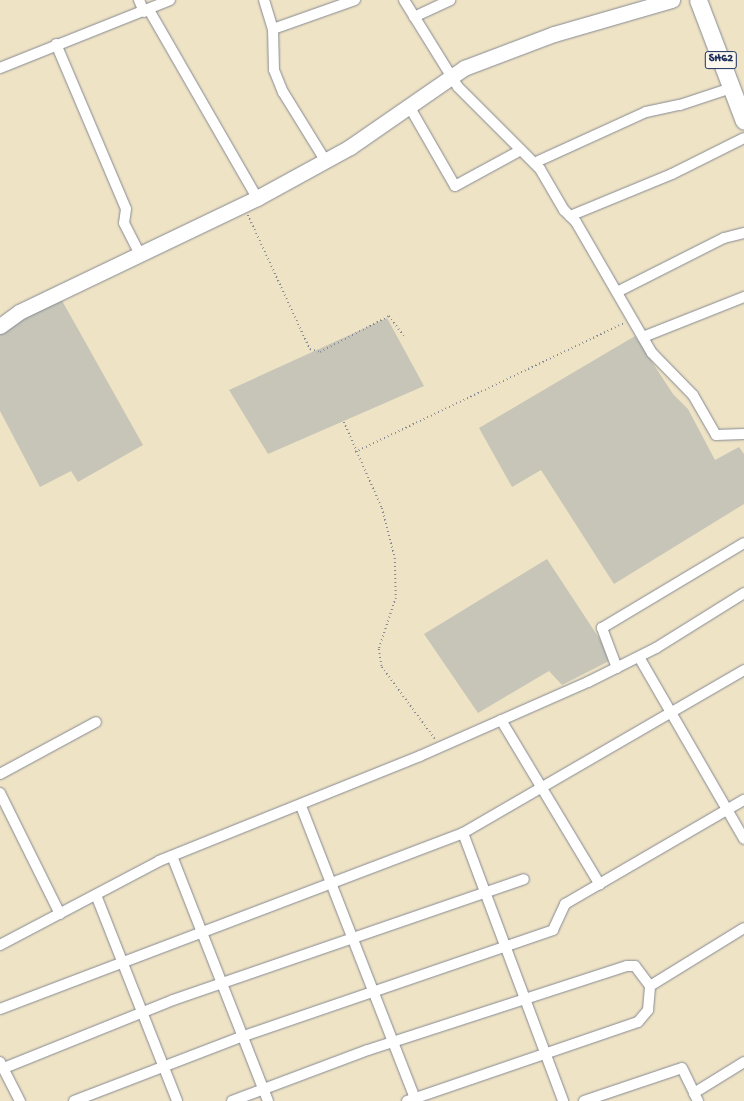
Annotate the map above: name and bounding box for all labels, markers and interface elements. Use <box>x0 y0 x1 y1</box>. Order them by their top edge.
road number: SH62 <box>704 50 738 70</box>

